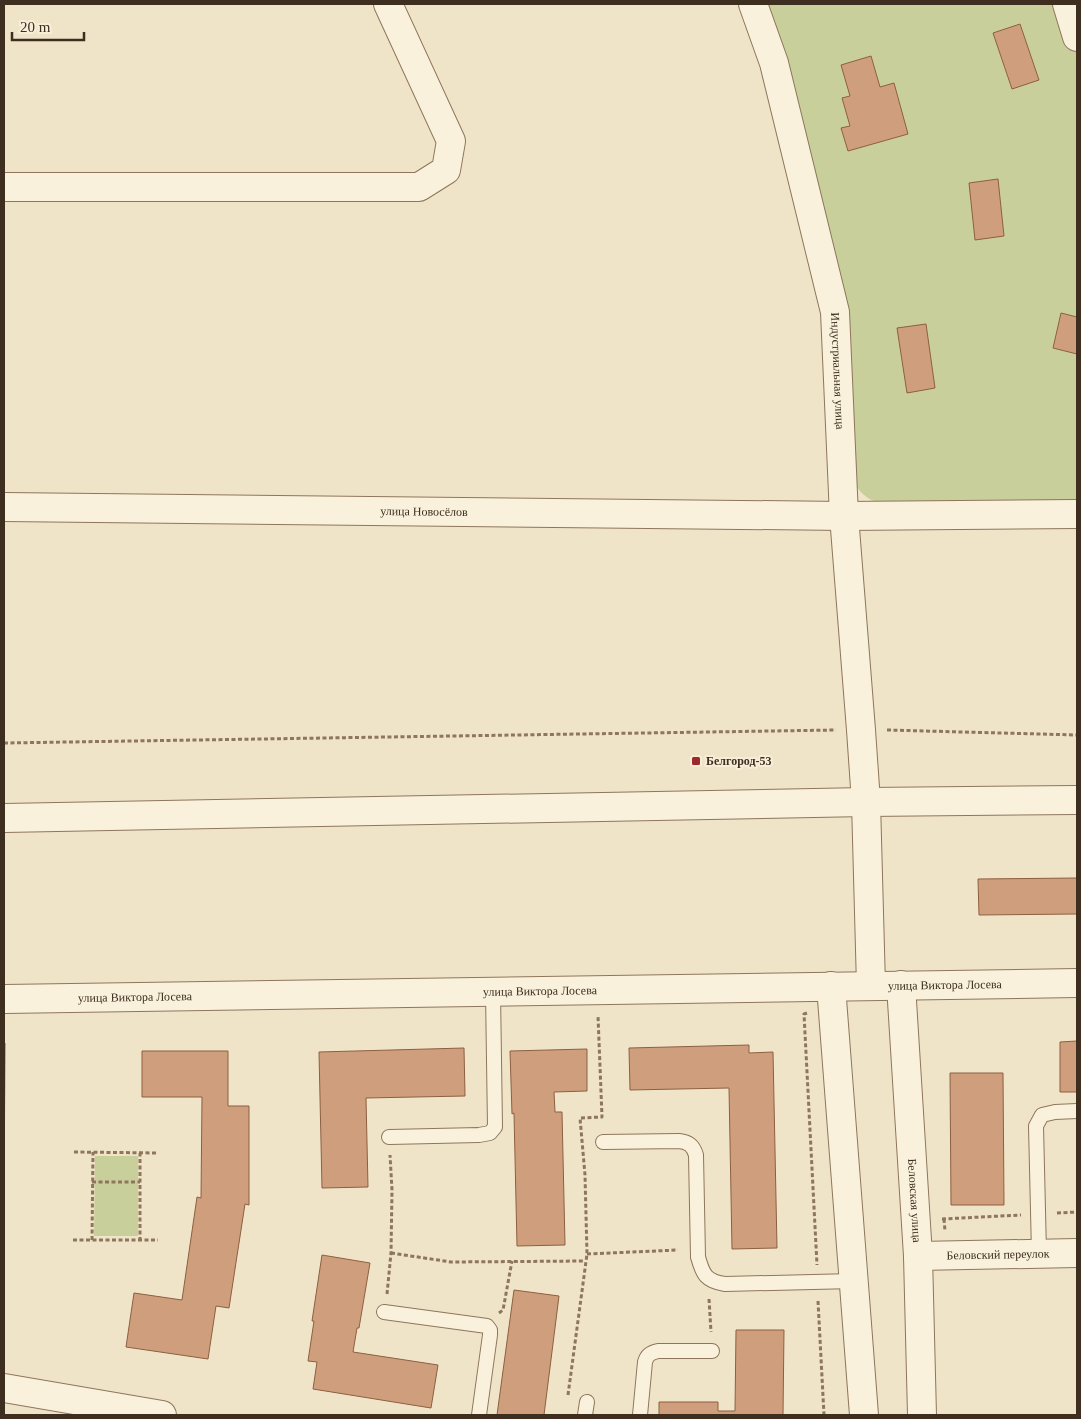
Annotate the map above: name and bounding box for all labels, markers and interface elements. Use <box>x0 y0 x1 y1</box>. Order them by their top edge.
scale bar <box>12 10 85 42</box>
text: 20 m <box>20 19 51 35</box>
street label: Индустриальная улица <box>828 312 847 430</box>
street label: улица Новосёлов <box>380 504 468 519</box>
place label: Белгород-53 <box>706 754 772 768</box>
marker: Белгород-53 <box>690 755 702 767</box>
street label: улица Виктора Лосева <box>888 977 1003 993</box>
street label: улица Виктора Лосева <box>483 983 598 999</box>
street label: улица Виктора Лосева <box>78 989 193 1005</box>
street label: Беловская улица <box>905 1158 924 1244</box>
street label: Беловский переулок <box>946 1247 1050 1262</box>

